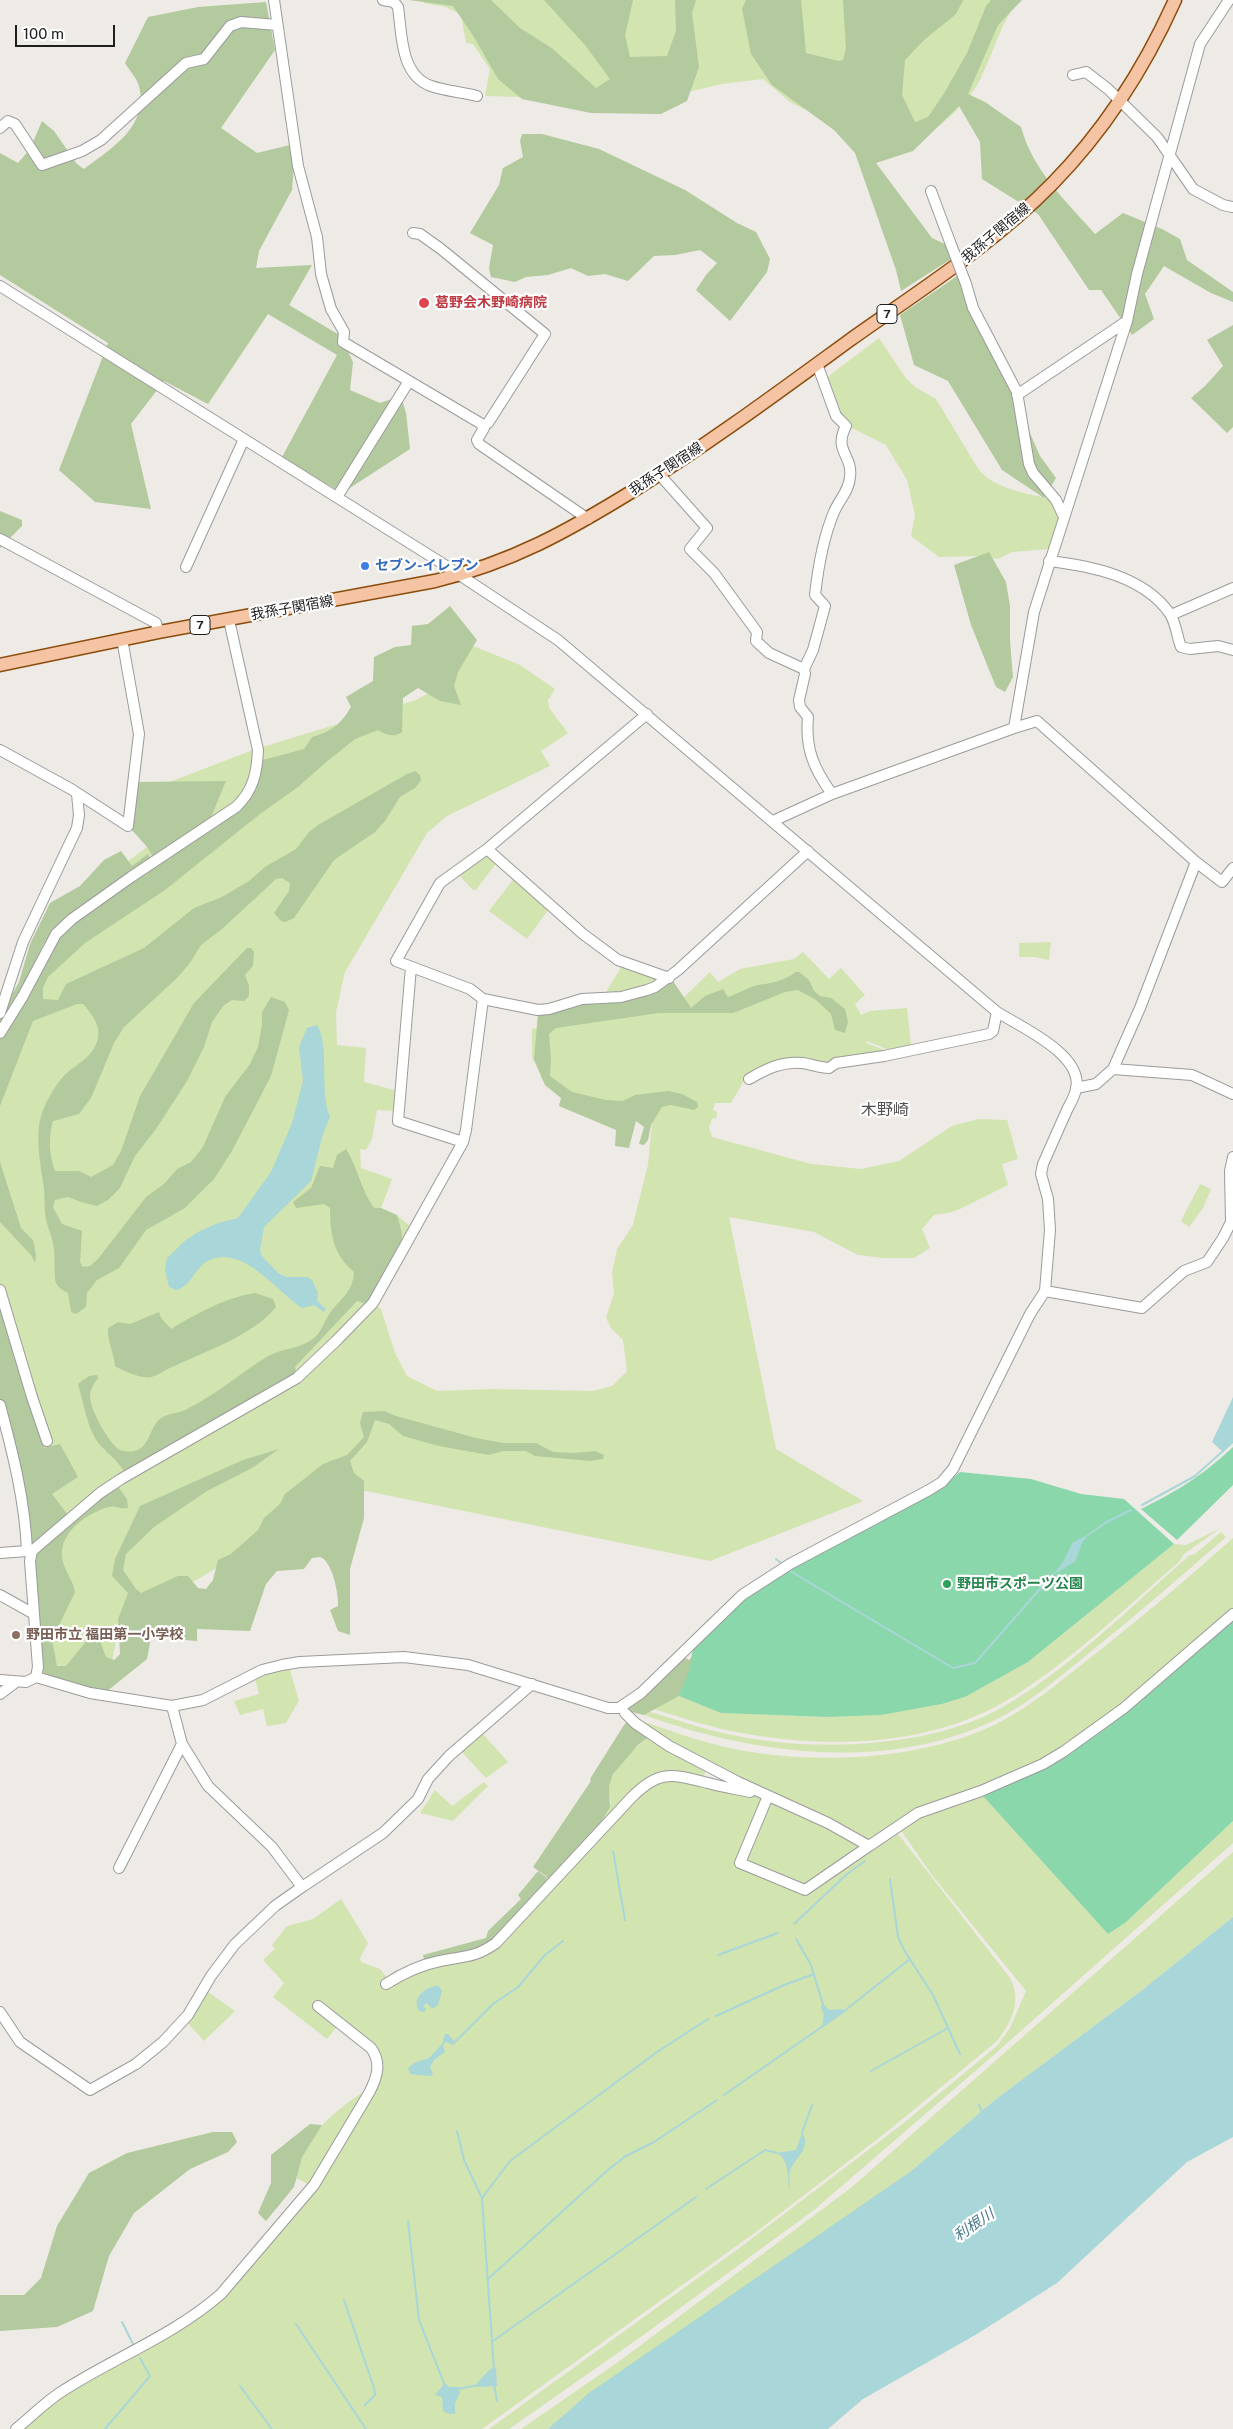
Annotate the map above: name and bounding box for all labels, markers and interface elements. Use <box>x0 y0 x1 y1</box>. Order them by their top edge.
scale bar <box>18 15 118 47</box>
text: 100 m <box>23 25 64 42</box>
street label: 我孫子関宿線 <box>958 200 1034 266</box>
place label: 葛野会木野崎病院 <box>435 295 547 311</box>
marker: 葛野会木野崎病院 <box>417 296 431 310</box>
road number: 7 <box>877 304 897 324</box>
street label: 我孫子関宿線 <box>626 439 706 499</box>
place label: セブン-イレブン <box>375 558 479 574</box>
marker: セブン-イレブン <box>359 560 371 572</box>
street label: 我孫子関宿線 <box>249 592 335 624</box>
road number: 7 <box>190 616 210 634</box>
district label: 木野崎 <box>861 1100 909 1120</box>
place label: 野田市スポーツ公園 <box>957 1576 1083 1592</box>
marker: 野田市スポーツ公園 <box>941 1578 953 1590</box>
place label: 野田市立 福田第一小学校 <box>26 1627 183 1643</box>
marker: 野田市立 福田第一小学校 <box>10 1629 22 1641</box>
water label: 利根川 <box>950 2205 998 2245</box>

